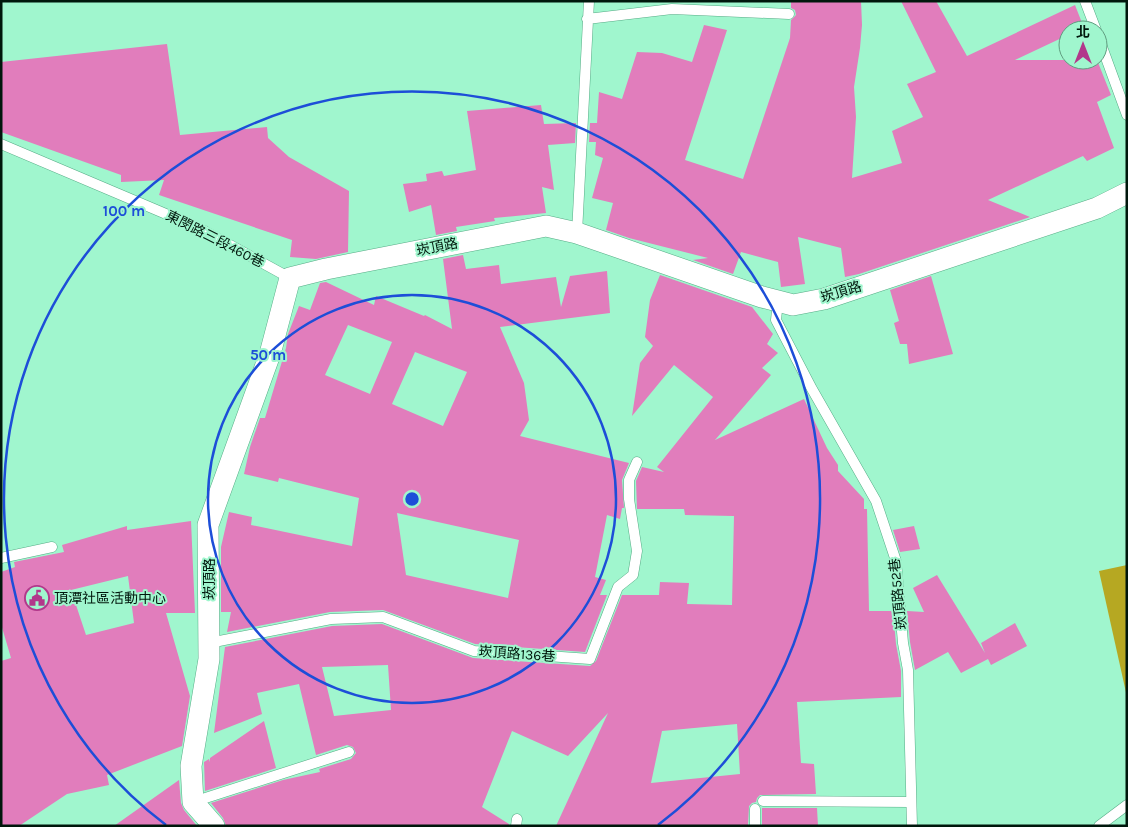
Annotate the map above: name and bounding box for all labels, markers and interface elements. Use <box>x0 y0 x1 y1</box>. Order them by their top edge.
north arrow <box>1058 20 1108 70</box>
text: 北 <box>1076 24 1090 41</box>
text: 100 m <box>103 202 145 220</box>
street label: 東閔路三段460巷 <box>163 207 267 271</box>
street label: 崁頂路 <box>415 235 459 259</box>
street label: 崁頂路 <box>818 278 864 306</box>
text: 50 m <box>250 346 286 364</box>
centre of rings <box>403 490 421 508</box>
street label: 崁頂路52巷 <box>886 557 910 631</box>
street label: 崁頂路 <box>201 558 218 600</box>
public building icon: 頂潭社區活動中心 <box>24 585 50 611</box>
place label: 頂潭社區活動中心 <box>54 590 166 607</box>
street label: 崁頂路136巷 <box>478 643 556 665</box>

